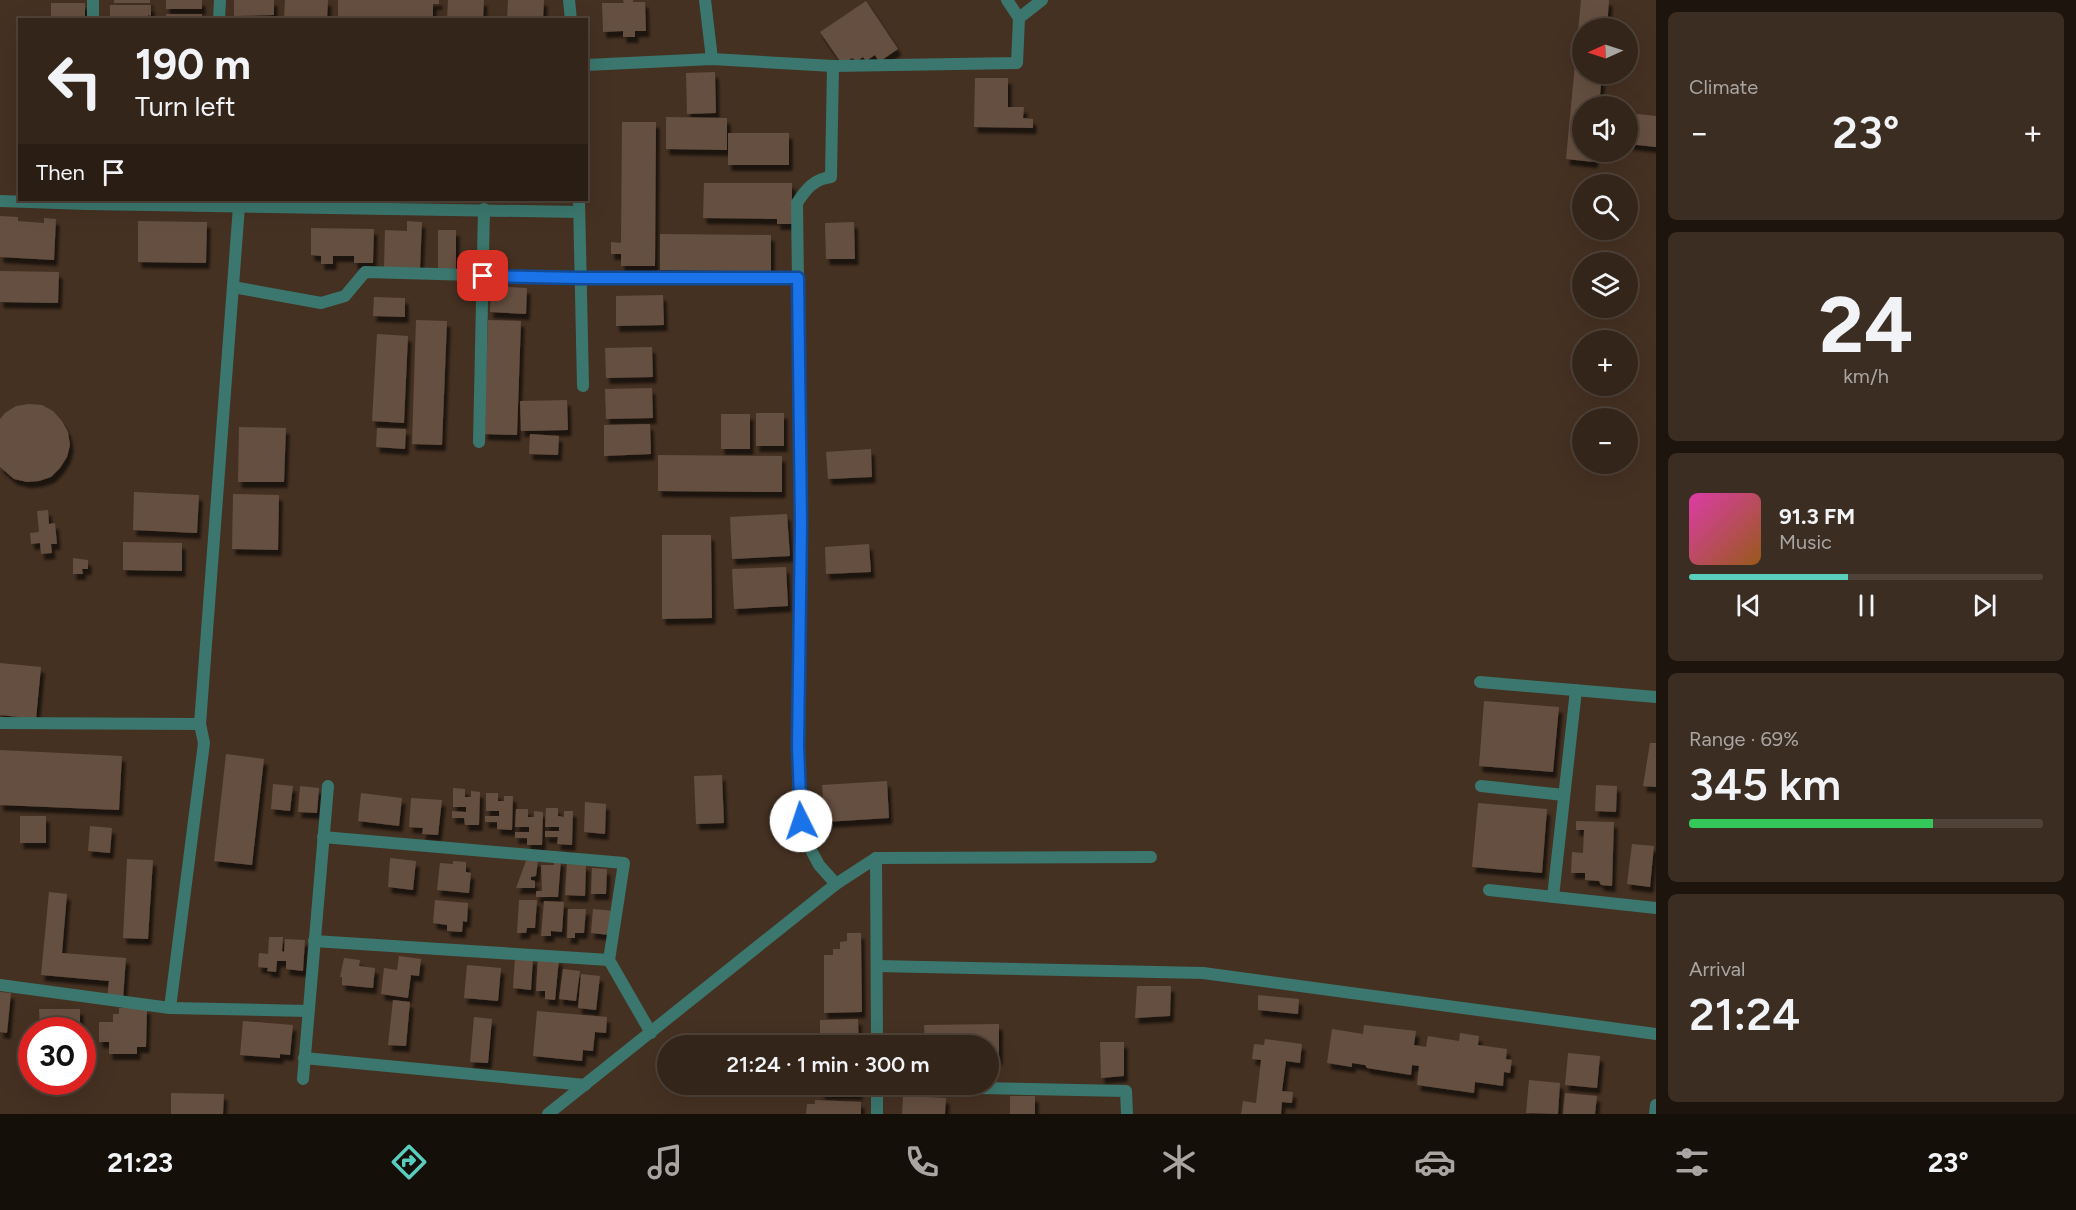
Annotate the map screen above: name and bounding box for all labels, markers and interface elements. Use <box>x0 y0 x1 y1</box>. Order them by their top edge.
north arrow <box>1572 18 1638 84</box>
map controls <box>1572 18 1638 474</box>
text: 190 m <box>135 39 251 90</box>
icon: left <box>36 42 114 120</box>
text: Climate <box>1689 75 1758 99</box>
text: Turn left <box>135 90 235 123</box>
button: sound <box>1572 96 1638 162</box>
text: 23° <box>1832 105 1900 159</box>
text: − <box>1689 113 1710 152</box>
text: + <box>2022 113 2043 152</box>
icon: arrive <box>97 156 130 189</box>
text: Then <box>36 159 85 186</box>
button: search <box>1572 174 1638 240</box>
pin <box>457 250 508 301</box>
button: layers <box>1572 252 1638 318</box>
icon: arrive <box>466 259 499 292</box>
text: 24 <box>1819 278 1913 372</box>
button: + <box>1572 330 1638 396</box>
text: km/h <box>1843 364 1889 388</box>
button: − <box>1572 408 1638 474</box>
text: 91.3 FM <box>1779 503 1855 530</box>
text: Music <box>1779 530 1832 554</box>
icon: previous <box>1732 589 1765 622</box>
icon: pause <box>1850 589 1883 622</box>
icon: next <box>1968 589 2001 622</box>
text: Range · 69% <box>1689 727 1799 751</box>
text: 345 km <box>1689 757 1841 811</box>
position arrow <box>769 789 833 853</box>
text: Arrival <box>1689 957 1745 981</box>
text: 21:24 <box>1689 987 1800 1041</box>
speed limit sign: 30 <box>18 1017 96 1095</box>
text: 21:24 · 1 min · 300 m <box>726 1051 930 1078</box>
icon: directions <box>388 1141 430 1183</box>
icon: music <box>644 1141 686 1183</box>
icon: phone <box>901 1141 943 1183</box>
icon: climate <box>1158 1141 1200 1183</box>
icon: car <box>1414 1141 1456 1183</box>
icon: filters <box>1671 1141 1713 1183</box>
text: 21:23 <box>107 1146 173 1179</box>
text: 23° <box>1928 1146 1969 1179</box>

